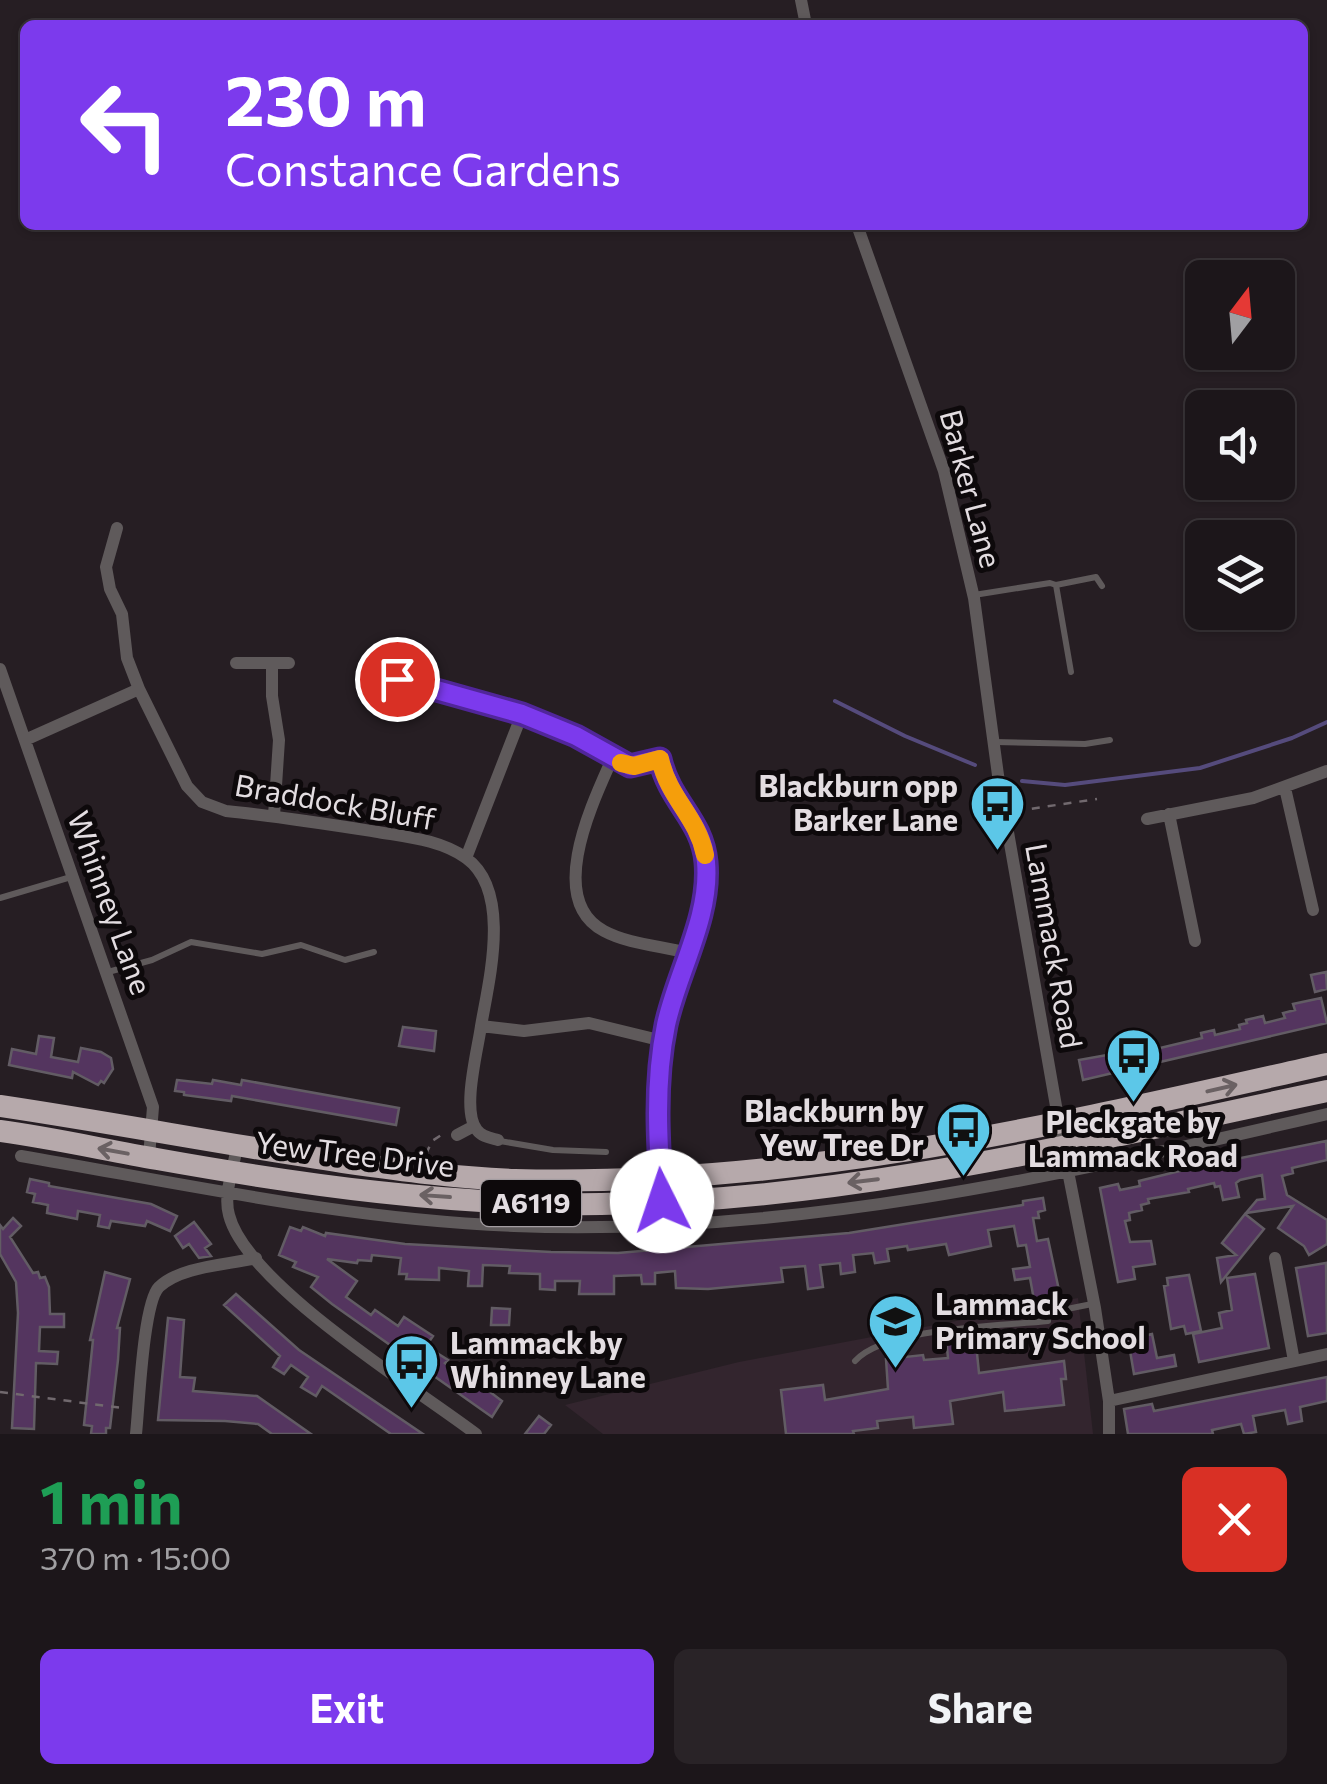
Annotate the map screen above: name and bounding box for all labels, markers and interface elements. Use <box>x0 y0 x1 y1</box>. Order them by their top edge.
text: 230 m <box>225 55 427 140</box>
icon: left <box>60 60 190 190</box>
text: Constance Gardens <box>225 140 621 195</box>
north arrow <box>1185 260 1295 370</box>
map controls <box>1185 260 1295 630</box>
button: sound <box>1185 390 1295 500</box>
street label: Barker Lane <box>934 405 1011 571</box>
button: layers <box>1185 520 1295 630</box>
pin <box>355 637 440 722</box>
icon: arrive <box>370 652 425 707</box>
street label: Braddock Bluff <box>232 765 439 836</box>
place label: Blackburn opp Barker Lane <box>759 766 958 837</box>
bus stop icon: Blackburn opp Barker Lane <box>967 774 1027 853</box>
street label: Whinney Lane <box>61 805 162 999</box>
street label: Lammack Road <box>1019 840 1092 1051</box>
bus stop icon: Pleckgate by Lammack Road <box>1103 1025 1163 1104</box>
one-way arrow <box>1205 1078 1237 1096</box>
place label: Blackburn by Yew Tree Dr <box>744 1091 925 1162</box>
bus stop icon: Blackburn by Yew Tree Dr <box>933 1099 993 1178</box>
place label: Pleckgate by Lammack Road <box>1028 1102 1238 1173</box>
street label: Yew Tree Drive <box>254 1122 457 1183</box>
one-way arrow <box>97 1141 130 1160</box>
position arrow <box>610 1149 714 1253</box>
one-way arrow <box>848 1172 880 1191</box>
road number: A6119 <box>481 1180 581 1226</box>
one-way arrow <box>419 1187 451 1206</box>
place label: Lammack Primary School <box>935 1284 1146 1355</box>
school or university icon: Lammack Primary School <box>866 1292 926 1371</box>
place label: Lammack by Whinney Lane <box>450 1323 646 1394</box>
bus stop icon: Lammack by Whinney Lane <box>381 1331 441 1410</box>
text: 1 min <box>40 1463 182 1536</box>
button: close <box>1182 1467 1287 1572</box>
text: 370 m · 15:00 <box>40 1537 231 1577</box>
button: Exit <box>40 1649 654 1764</box>
button: Share <box>674 1649 1287 1764</box>

